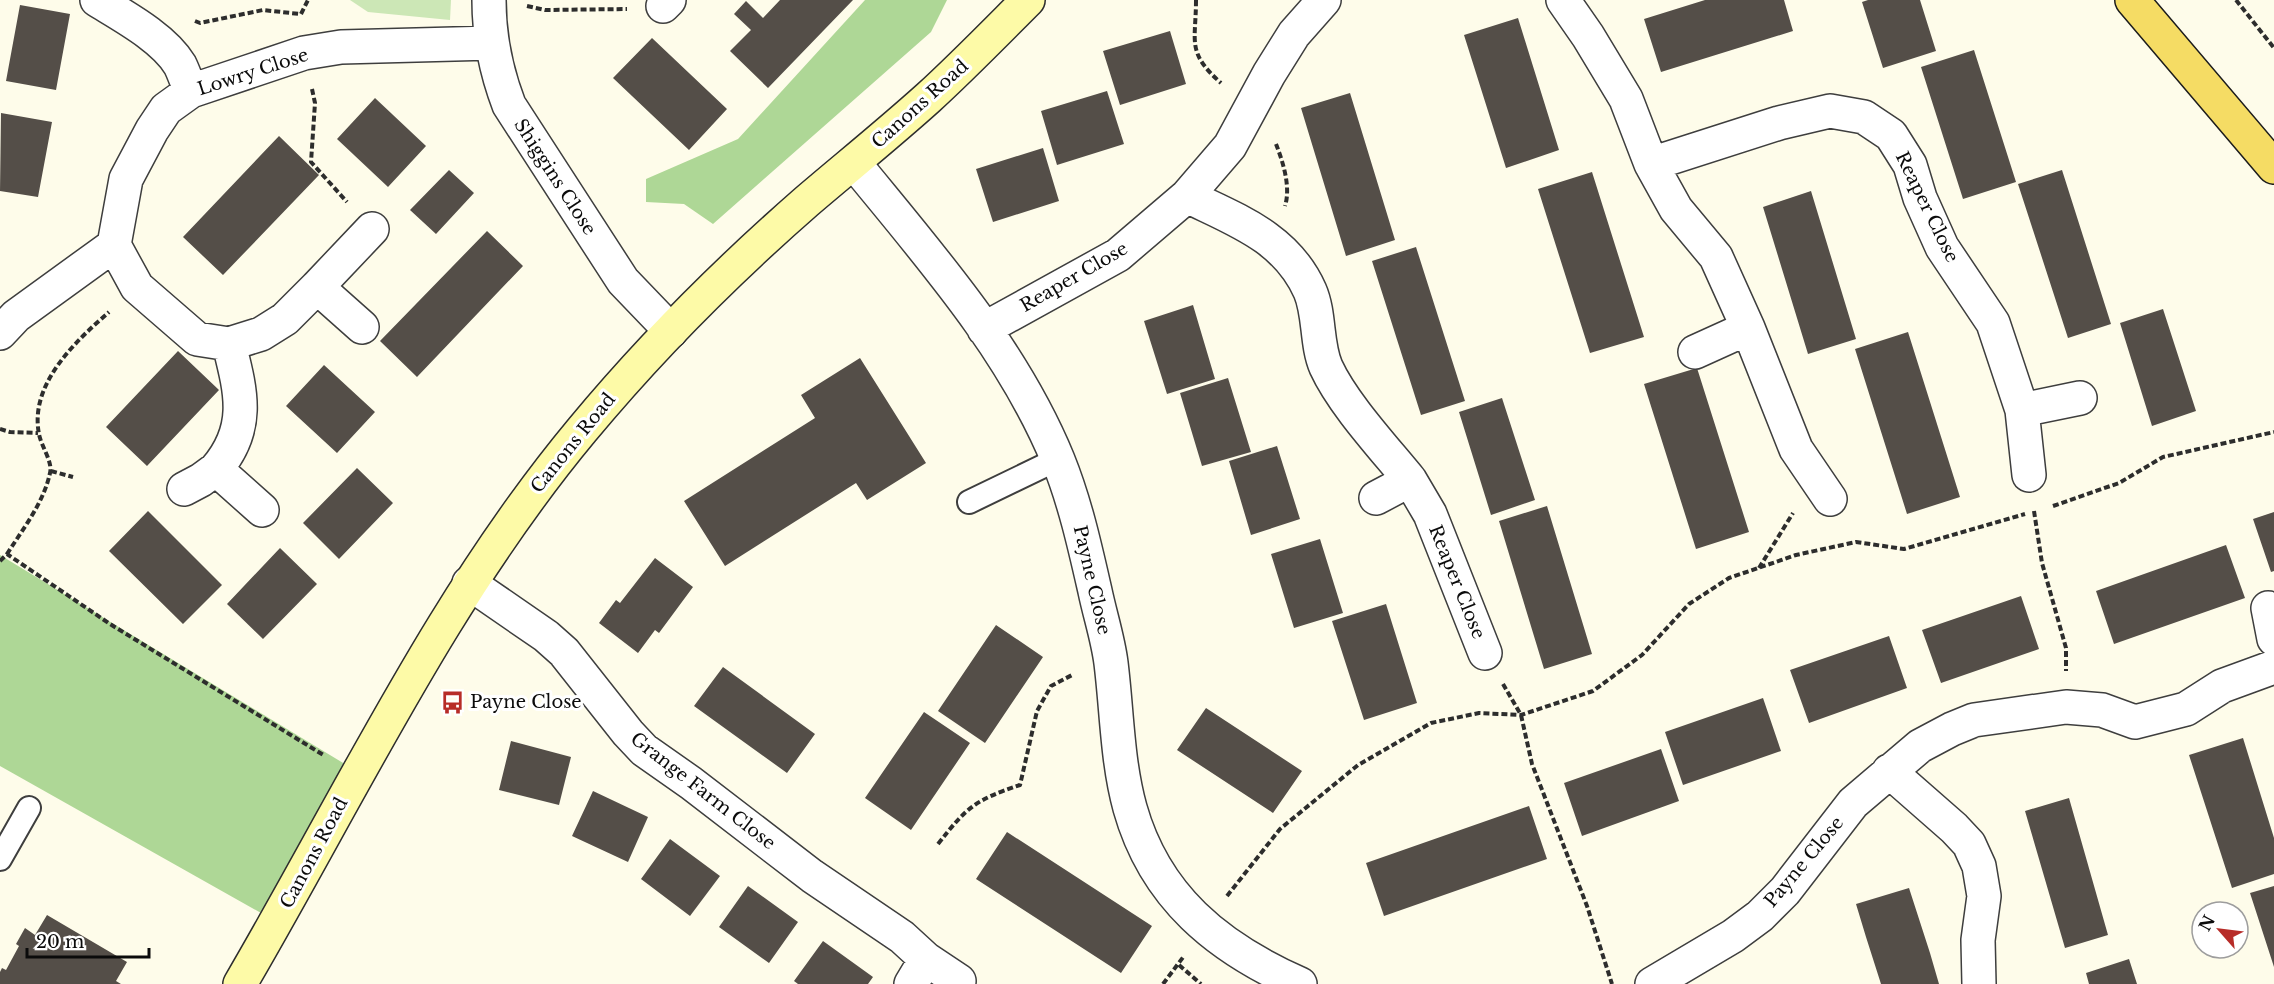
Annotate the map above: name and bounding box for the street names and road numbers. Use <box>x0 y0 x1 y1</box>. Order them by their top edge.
street label: Lowry Close <box>195 44 311 100</box>
street label: Canons Road <box>867 55 973 153</box>
street label: Shiggins Close <box>509 115 601 239</box>
street label: Reaper Close <box>1891 148 1963 266</box>
street label: Reaper Close <box>1016 237 1132 317</box>
street label: Canons Road <box>526 389 620 497</box>
street label: Reaper Close <box>1424 522 1490 642</box>
street label: Payne Close <box>1069 523 1115 637</box>
street label: Grange Farm Close <box>626 728 780 854</box>
street label: Canons Road <box>276 794 352 912</box>
street label: Payne Close <box>1760 812 1848 912</box>

